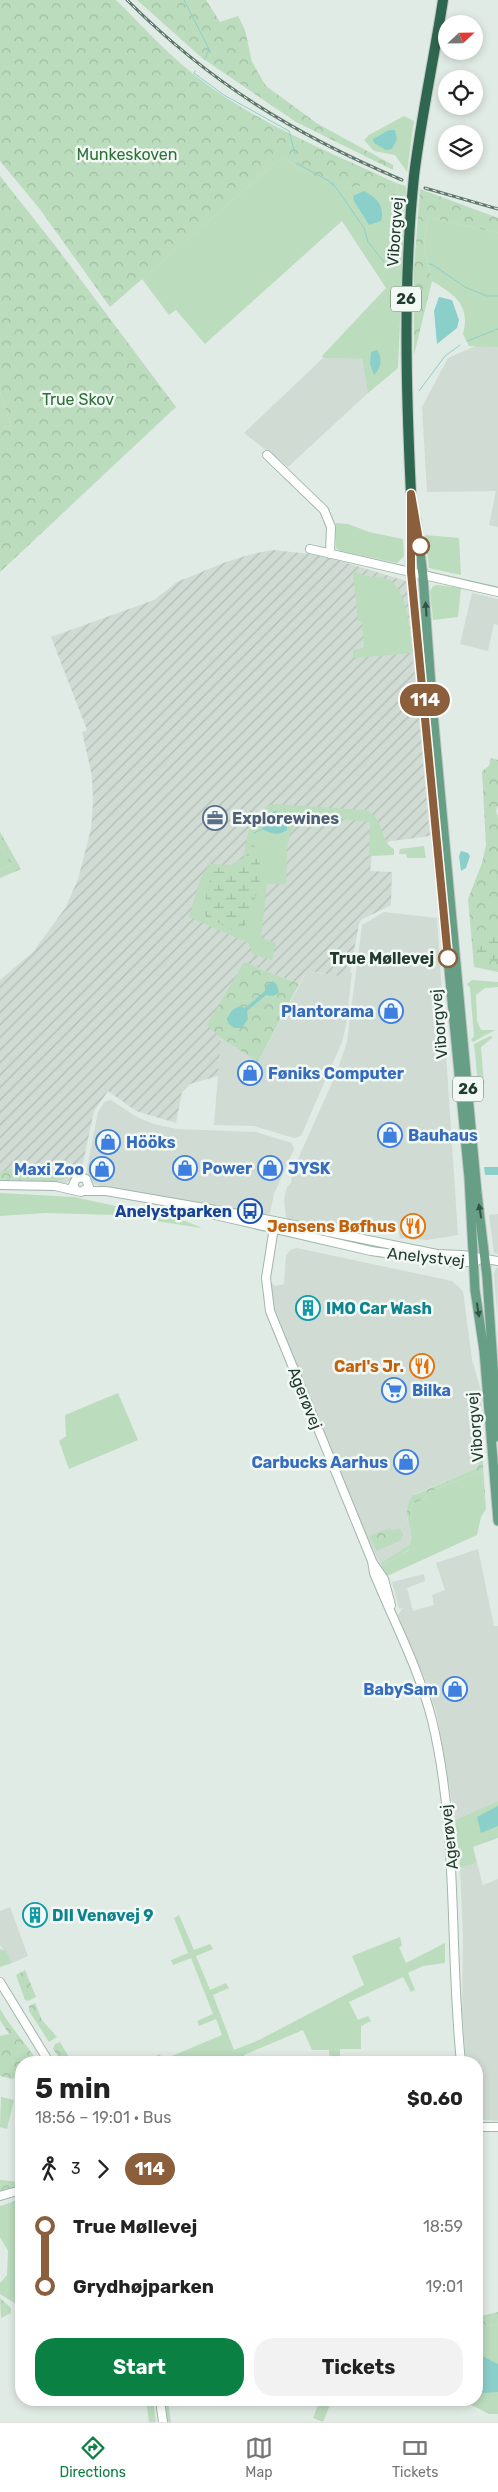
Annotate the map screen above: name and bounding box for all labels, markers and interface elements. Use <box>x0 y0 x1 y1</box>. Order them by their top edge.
north arrow <box>438 15 482 60</box>
map controls <box>438 15 483 170</box>
button: locate <box>438 70 483 115</box>
button: layers <box>438 125 483 170</box>
park label: Munkeskoven <box>77 145 178 164</box>
street label: Viborgvej <box>383 196 407 268</box>
road number: 26 <box>391 286 421 312</box>
park label: True Skov <box>42 390 114 409</box>
unlabelled marker <box>410 536 430 556</box>
one-way arrow <box>421 601 429 617</box>
line badge: 114 <box>396 684 454 716</box>
text: 114 <box>410 689 440 711</box>
office icon: Explorewines <box>202 805 228 831</box>
place label: Explorewines <box>232 809 339 828</box>
marker: True Møllevej <box>438 948 458 968</box>
place label: True Møllevej <box>329 949 434 968</box>
street label: Viborgvej <box>426 988 452 1060</box>
shop icon: Plantorama <box>378 998 404 1024</box>
place label: Plantorama <box>281 1002 374 1021</box>
shop icon: Føniks Computer <box>237 1060 263 1086</box>
place label: Føniks Computer <box>268 1064 405 1083</box>
road number: 26 <box>453 1076 483 1102</box>
shop icon: Bauhaus <box>377 1122 403 1148</box>
place label: Bauhaus <box>408 1126 478 1145</box>
shop icon: Hööks <box>95 1129 121 1155</box>
place label: Hööks <box>126 1133 176 1152</box>
shop icon: Power <box>172 1155 198 1181</box>
shop icon: JYSK <box>257 1155 283 1181</box>
shop icon: Maxi Zoo <box>89 1156 115 1182</box>
place label: Power <box>202 1159 253 1178</box>
place label: JYSK <box>288 1159 331 1178</box>
place label: Maxi Zoo <box>14 1160 84 1179</box>
bus stop icon: Anelystparken <box>237 1198 263 1224</box>
place label: Anelystparken <box>115 1202 232 1221</box>
one-way arrow <box>476 1203 484 1219</box>
restaurant icon: Jensens Bøfhus <box>400 1213 426 1239</box>
place label: Jensens Bøfhus <box>267 1217 396 1236</box>
street label: Anelystvej <box>386 1243 466 1271</box>
building icon: IMO Car Wash <box>295 1295 321 1321</box>
place label: IMO Car Wash <box>326 1299 432 1318</box>
one-way arrow <box>474 1303 482 1319</box>
restaurant icon: Carl's Jr. <box>409 1353 435 1379</box>
place label: Carl's Jr. <box>334 1357 404 1376</box>
street label: Agerøvej <box>284 1364 326 1432</box>
supermarket icon: Bilka <box>381 1377 407 1403</box>
place label: Bilka <box>412 1381 451 1400</box>
street label: Viborgvej <box>462 1391 488 1463</box>
shop icon: Carbucks Aarhus <box>393 1449 419 1475</box>
place label: Carbucks Aarhus <box>252 1453 388 1472</box>
shop icon: BabySam <box>442 1676 468 1702</box>
place label: BabySam <box>363 1680 438 1699</box>
street label: Agerøvej <box>436 1803 462 1871</box>
building icon: DII Venøvej 9 <box>22 1902 48 1928</box>
place label: DII Venøvej 9 <box>52 1906 154 1925</box>
text: 5 min <box>35 2072 111 2105</box>
text: $0.60 <box>407 2087 463 2110</box>
text: 18:56 – 19:01 · Bus <box>35 2108 171 2127</box>
icon: walk <box>35 2155 63 2183</box>
icon: forward <box>89 2155 117 2183</box>
text: 114 <box>135 2158 165 2180</box>
text: 3 <box>71 2159 81 2178</box>
text: True Møllevej <box>73 2215 197 2238</box>
text: 18:59 <box>423 2217 463 2236</box>
text: Grydhøjparken <box>73 2275 214 2298</box>
text: 19:01 <box>426 2277 463 2296</box>
button: Start <box>35 2338 244 2396</box>
button: Tickets <box>254 2338 463 2396</box>
tab: Directions <box>60 2434 126 2481</box>
tab: Map <box>245 2434 273 2481</box>
tab: Tickets <box>392 2434 438 2481</box>

